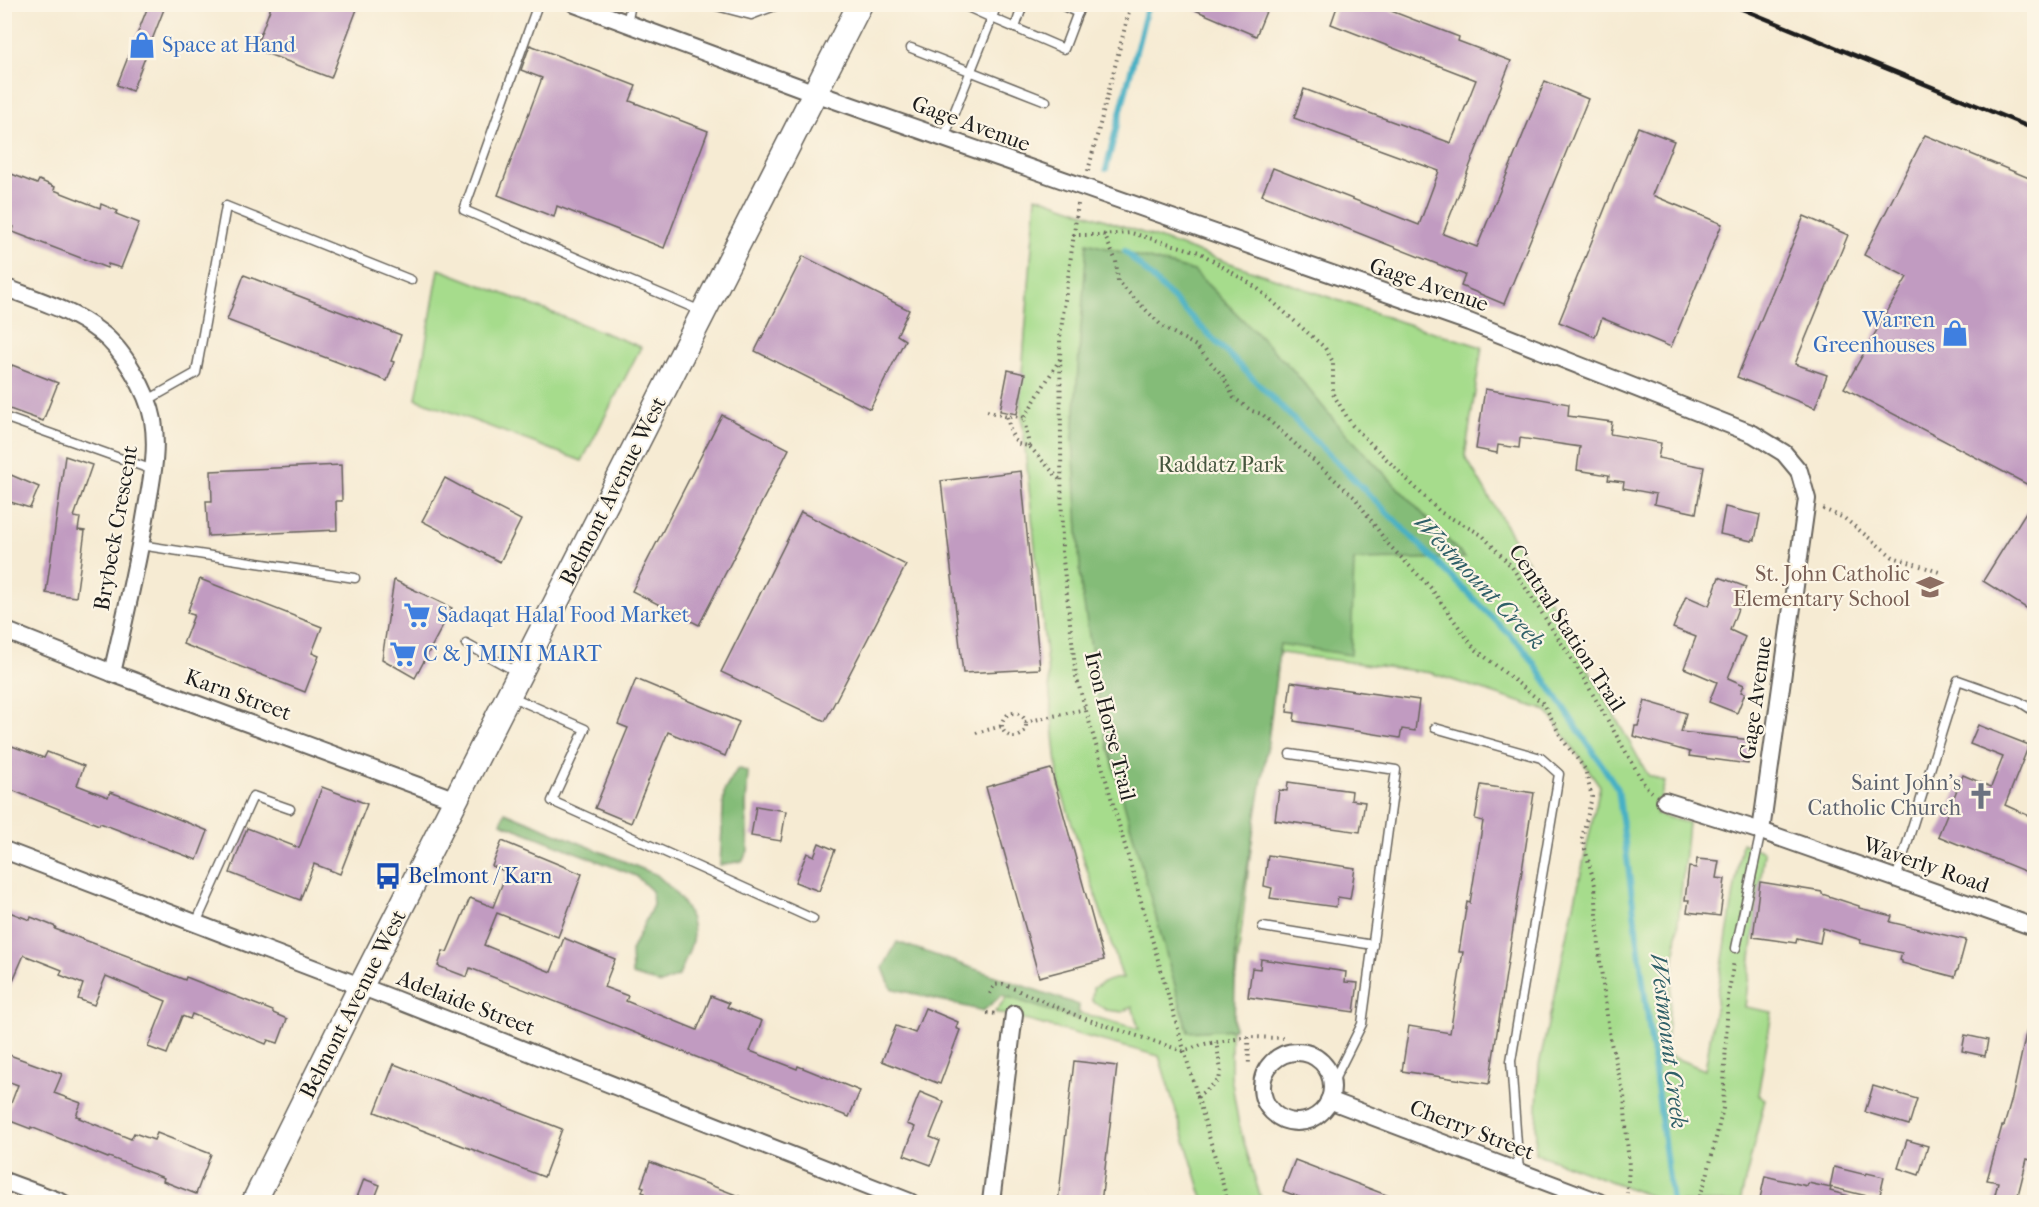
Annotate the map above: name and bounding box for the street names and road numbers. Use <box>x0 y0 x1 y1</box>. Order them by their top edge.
street label: Gage Avenue <box>908 91 1034 157</box>
street label: Gage Avenue <box>1366 253 1492 318</box>
street label: Belmont Avenue West <box>554 392 672 590</box>
street label: Brybeck Crescent <box>89 443 143 613</box>
street label: Central Station Trail <box>1503 540 1631 716</box>
street label: Gage Avenue <box>1734 635 1778 761</box>
street label: Iron Horse Trail <box>1079 649 1141 803</box>
street label: Karn Street <box>181 664 295 726</box>
street label: Waverly Road <box>1859 831 1993 899</box>
street label: Belmont Avenue West <box>294 905 412 1103</box>
street label: Adelaide Street <box>393 964 539 1041</box>
street label: Cherry Street <box>1406 1094 1538 1166</box>

